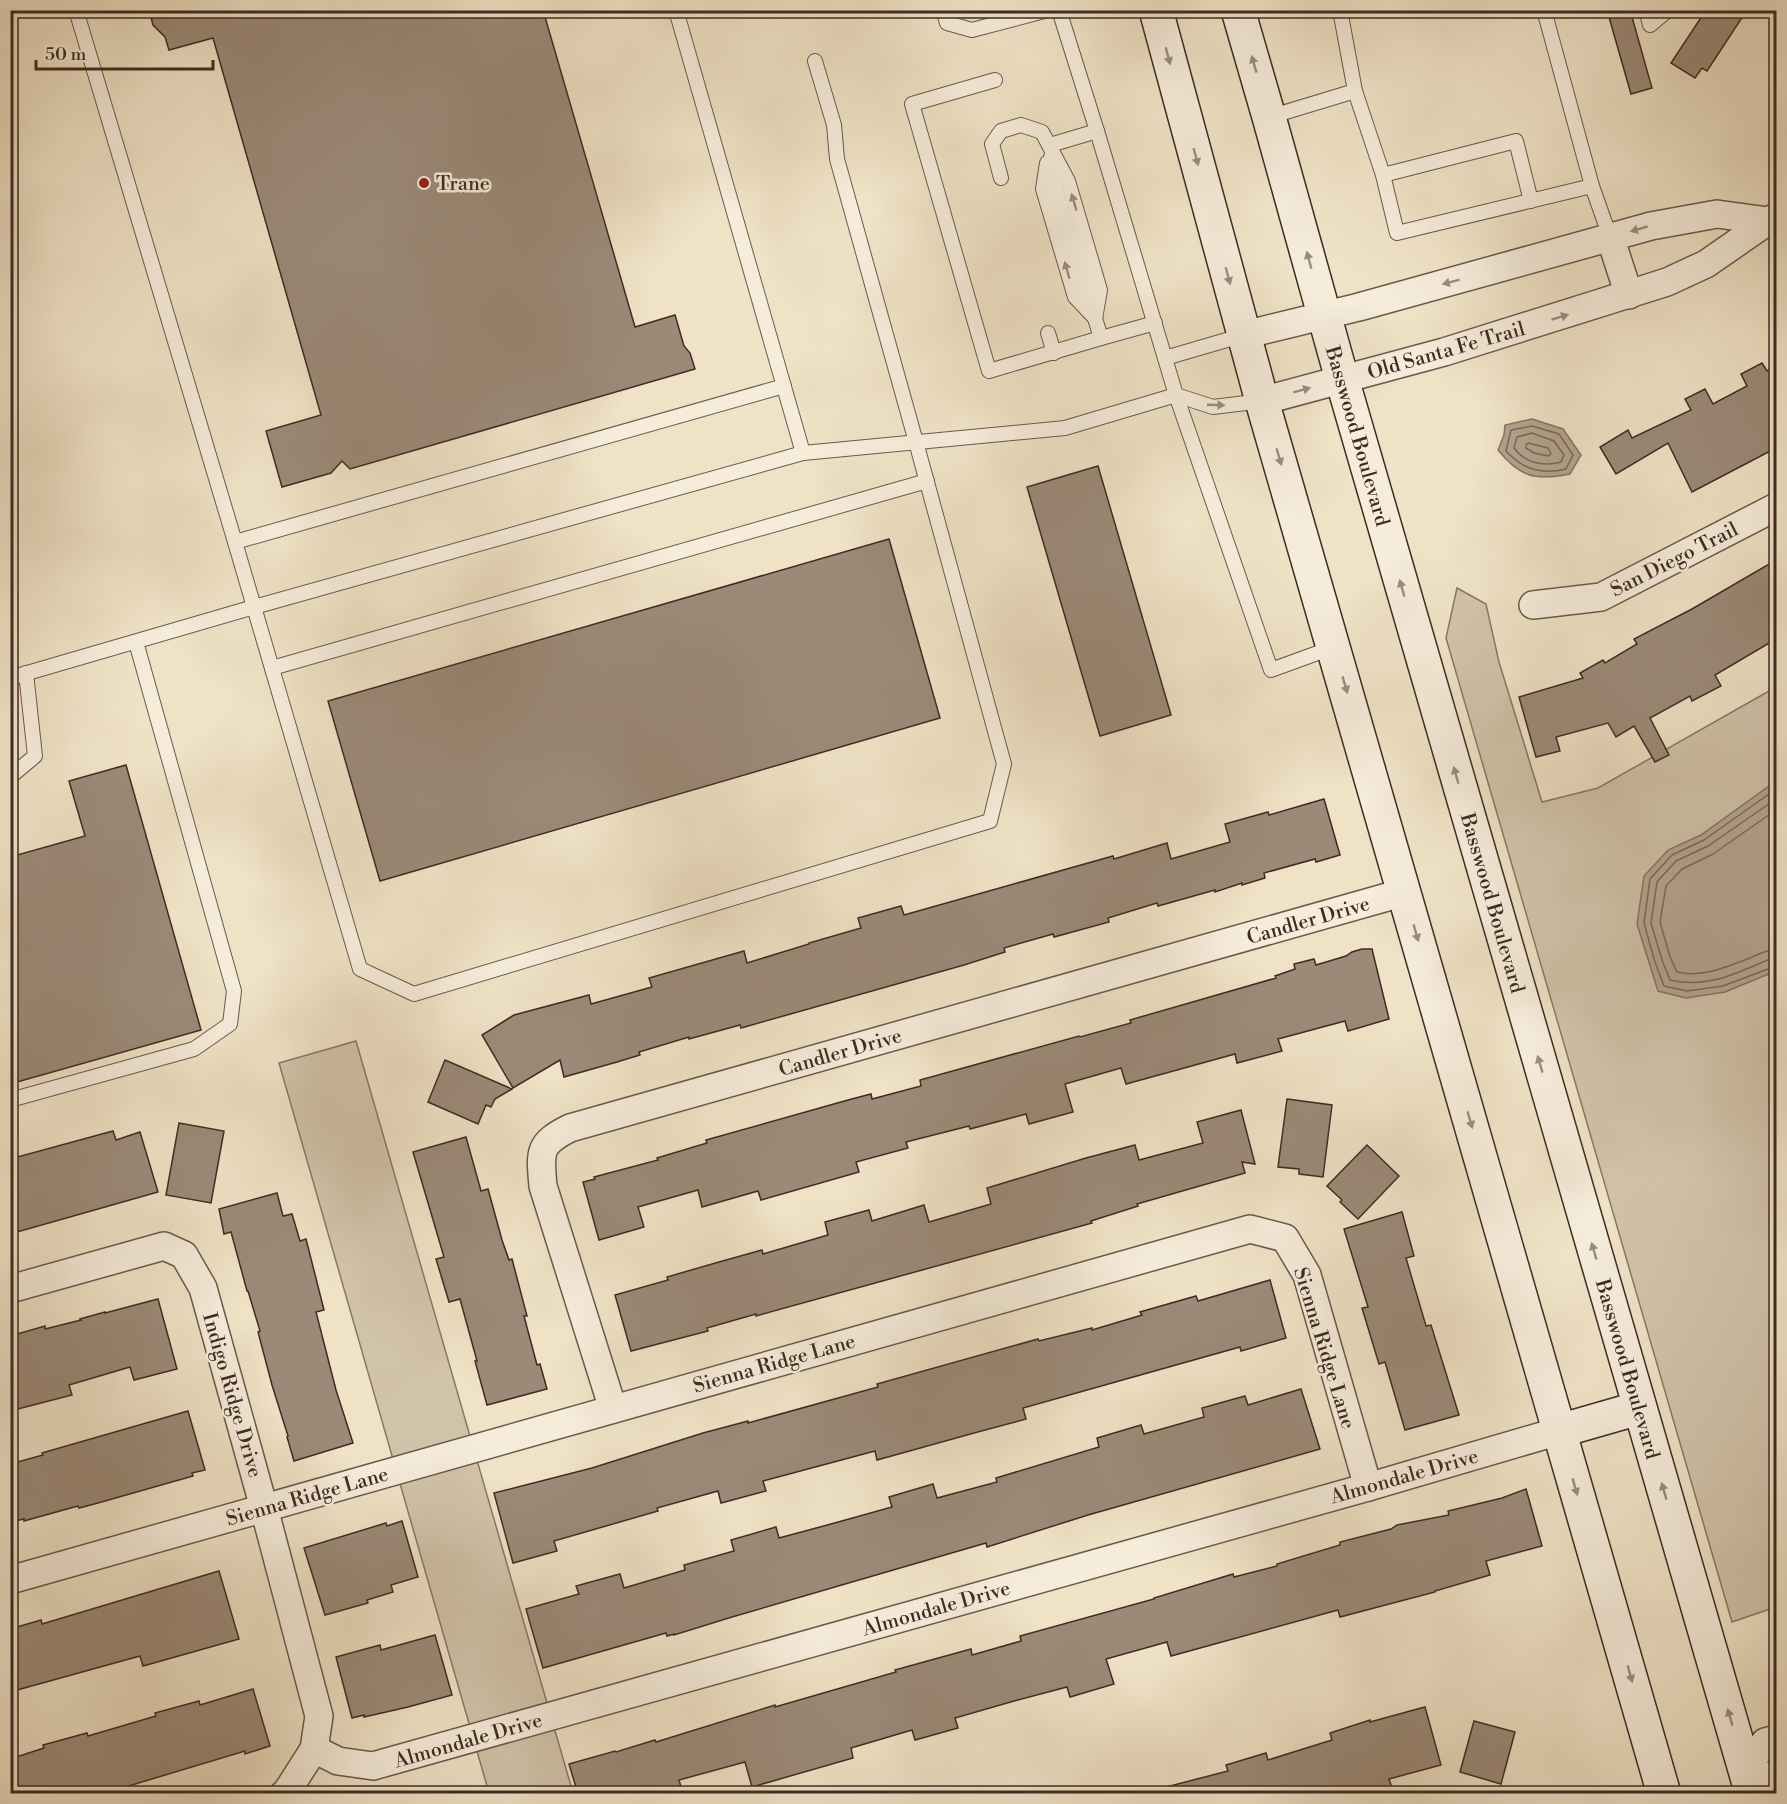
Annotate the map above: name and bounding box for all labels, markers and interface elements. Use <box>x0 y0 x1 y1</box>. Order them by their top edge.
scale bar <box>36 33 213 71</box>
text: 50 m <box>45 43 87 66</box>
one-way arrow <box>1164 47 1173 65</box>
one-way arrow <box>1249 55 1258 73</box>
one-way arrow <box>1192 149 1201 167</box>
place label: Trane <box>436 172 490 197</box>
marker: Trane <box>417 176 431 190</box>
one-way arrow <box>1069 193 1078 211</box>
one-way arrow <box>1630 225 1648 234</box>
one-way arrow <box>1303 251 1313 269</box>
one-way arrow <box>1062 261 1071 279</box>
one-way arrow <box>1224 267 1234 285</box>
one-way arrow <box>1442 278 1460 287</box>
one-way arrow <box>1551 311 1569 321</box>
street label: Old Santa Fe Trail <box>1365 317 1528 386</box>
street label: Basswood Boulevard <box>1319 343 1394 530</box>
one-way arrow <box>1293 385 1311 394</box>
one-way arrow <box>1206 400 1225 409</box>
one-way arrow <box>1275 448 1284 466</box>
street label: San Diego Trail <box>1607 517 1743 603</box>
one-way arrow <box>1397 579 1406 597</box>
one-way arrow <box>1341 676 1350 694</box>
one-way arrow <box>1451 766 1461 784</box>
street label: Basswood Boulevard <box>1454 810 1529 997</box>
street label: Candler Drive <box>1244 892 1373 951</box>
one-way arrow <box>1412 924 1421 942</box>
street label: Candler Drive <box>776 1024 905 1083</box>
one-way arrow <box>1535 1054 1544 1072</box>
one-way arrow <box>1466 1111 1475 1129</box>
one-way arrow <box>1589 1242 1598 1260</box>
street label: Sienna Ridge Lane <box>1287 1265 1360 1432</box>
street label: Basswood Boulevard <box>1589 1276 1664 1463</box>
street label: Indigo Ridge Drive <box>196 1310 267 1481</box>
street label: Sienna Ridge Lane <box>690 1329 858 1400</box>
street label: Almondale Drive <box>1327 1444 1481 1511</box>
street label: Sienna Ridge Lane <box>223 1462 391 1533</box>
one-way arrow <box>1571 1478 1580 1496</box>
one-way arrow <box>1659 1482 1668 1500</box>
street label: Almondale Drive <box>859 1576 1013 1643</box>
one-way arrow <box>1626 1665 1635 1683</box>
street label: Almondale Drive <box>391 1708 545 1775</box>
one-way arrow <box>1725 1708 1734 1726</box>

